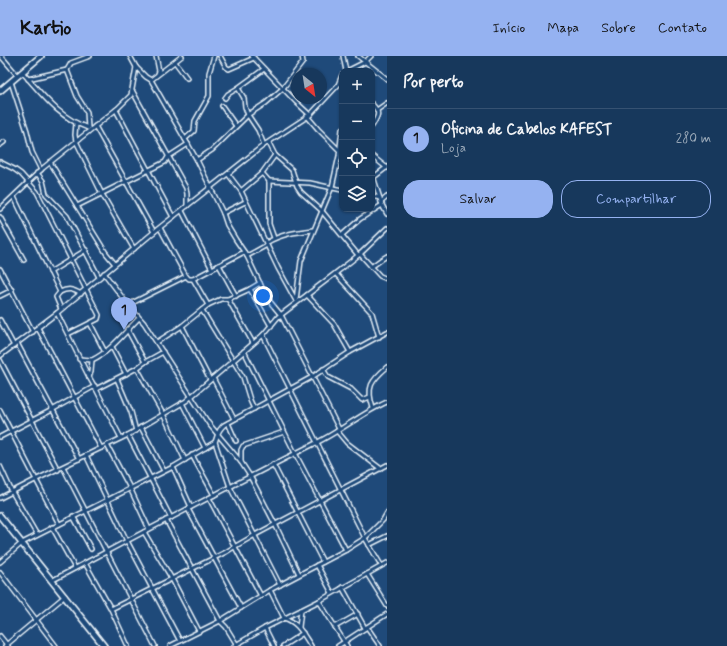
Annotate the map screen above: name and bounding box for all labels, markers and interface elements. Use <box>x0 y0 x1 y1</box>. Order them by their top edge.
text: Kartio <box>20 16 71 41</box>
text: Início <box>492 19 525 37</box>
text: Mapa <box>547 19 579 37</box>
text: Sobre <box>601 19 636 37</box>
text: Contato <box>658 19 707 37</box>
north arrow <box>291 68 327 104</box>
map controls <box>339 68 375 212</box>
button: + <box>339 68 375 104</box>
text: Por perto <box>403 71 464 93</box>
button: − <box>339 104 375 140</box>
text: Oficina de Cabelos KAFEST <box>441 120 612 140</box>
text: 1 <box>413 130 419 147</box>
text: 280 m <box>676 130 711 147</box>
button: locate <box>339 140 375 176</box>
text: Loja <box>441 140 466 157</box>
button: layers <box>339 176 375 212</box>
button: Salvar <box>403 180 553 218</box>
button: Compartilhar <box>561 180 711 218</box>
your location <box>253 286 273 306</box>
pin: 1 <box>111 297 137 330</box>

